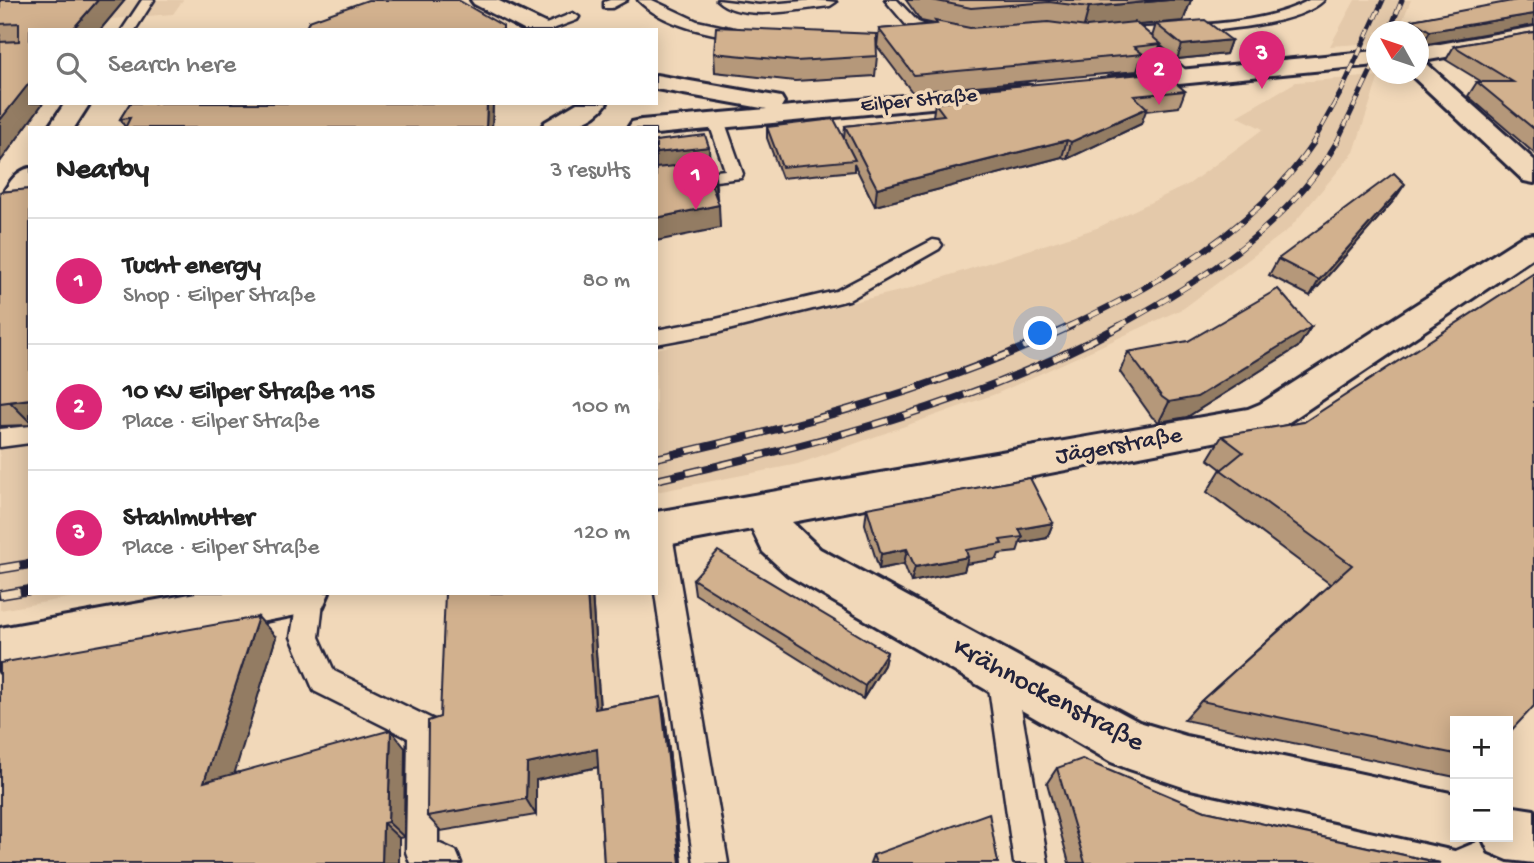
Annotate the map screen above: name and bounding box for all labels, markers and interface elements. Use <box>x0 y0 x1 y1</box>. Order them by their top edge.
north arrow <box>1366 21 1429 84</box>
search box <box>28 28 658 105</box>
pin: 3 <box>1239 31 1285 89</box>
pin: 2 <box>1136 47 1182 105</box>
icon: search <box>52 48 90 86</box>
text: Search here <box>108 51 236 82</box>
street label: Eilper Straße <box>860 84 979 120</box>
pin: 1 <box>673 152 719 210</box>
text: Nearby <box>56 154 149 189</box>
text: 3 results <box>550 158 630 185</box>
text: Tucht energy <box>123 252 261 283</box>
text: 1 <box>74 268 84 295</box>
text: 80 m <box>583 268 630 295</box>
text: Shop · Eilper Straße <box>123 283 315 310</box>
your location <box>1023 316 1057 350</box>
text: 10 KV Eilper Straße 115 <box>123 378 375 409</box>
text: 2 <box>73 394 85 421</box>
text: 100 m <box>573 394 630 421</box>
text: Place · Eilper Straße <box>123 409 319 436</box>
street label: Jägerstraße <box>1053 422 1185 472</box>
text: Stahlmutter <box>123 504 254 535</box>
text: 3 <box>73 520 85 547</box>
text: 120 m <box>575 520 630 547</box>
text: Place · Eilper Straße <box>123 535 319 562</box>
street label: Krähnockenstraße <box>947 632 1150 761</box>
map controls <box>1450 716 1513 842</box>
button: + <box>1450 716 1513 779</box>
button: − <box>1450 779 1513 842</box>

